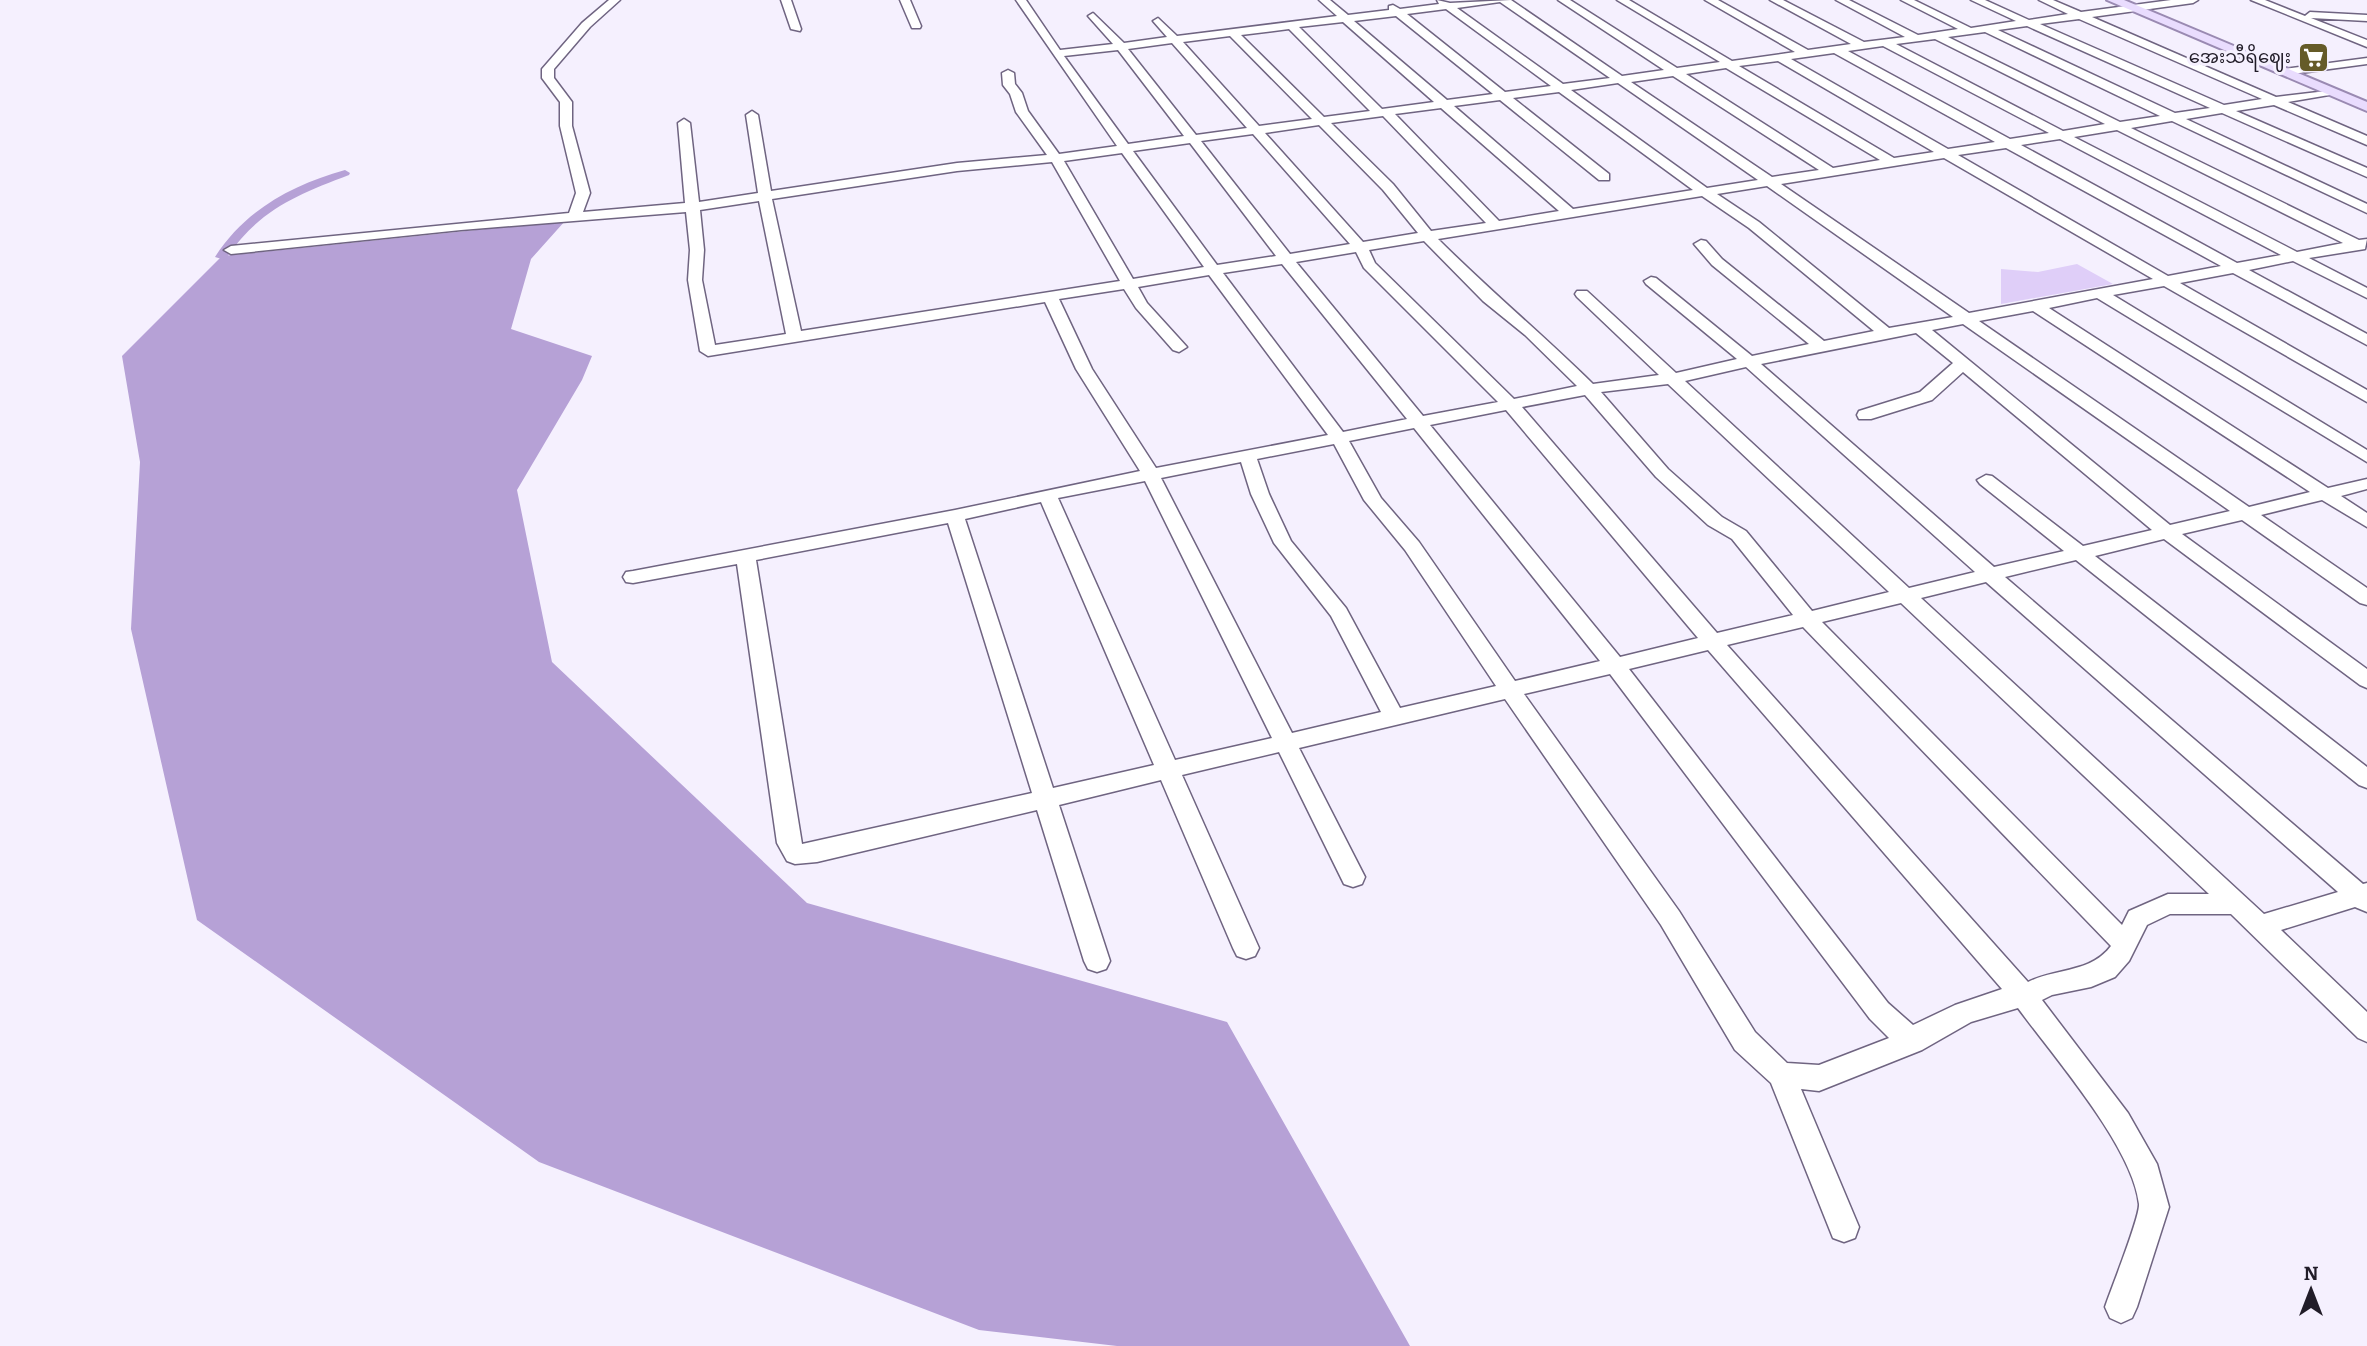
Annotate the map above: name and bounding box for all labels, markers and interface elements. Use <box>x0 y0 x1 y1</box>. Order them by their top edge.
supermarket icon: အေးသီရိဈေး <box>2297 40 2331 74</box>
place label: အေးသီရိဈေး <box>2189 43 2291 72</box>
north arrow <box>2276 1255 2346 1325</box>
text: N <box>2304 1262 2319 1285</box>

